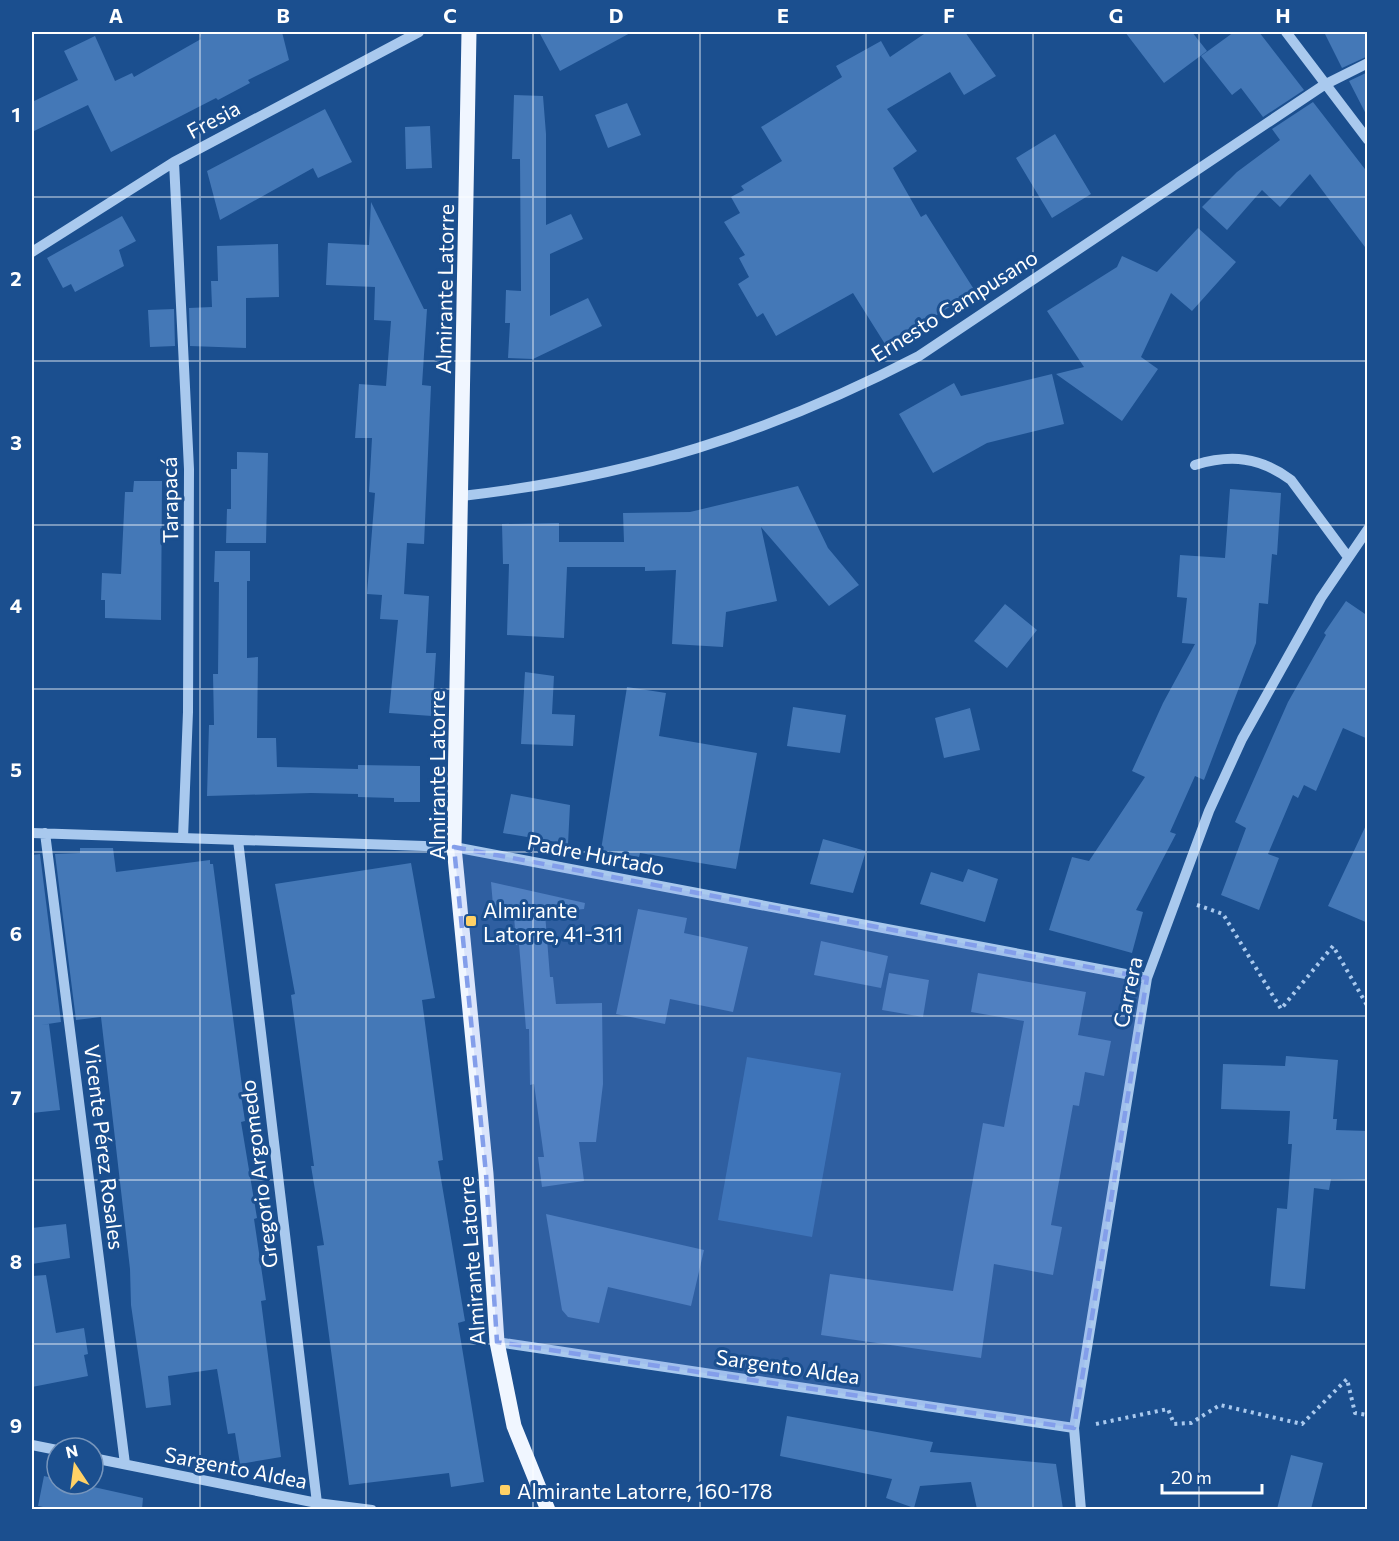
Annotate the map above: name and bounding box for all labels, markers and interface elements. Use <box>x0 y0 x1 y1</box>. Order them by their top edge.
text: A <box>109 3 123 27</box>
text: B <box>276 3 290 27</box>
text: C <box>443 3 457 27</box>
text: D <box>609 3 623 27</box>
text: E <box>777 3 789 27</box>
text: F <box>943 3 955 27</box>
text: G <box>1109 3 1123 27</box>
text: H <box>1276 3 1291 27</box>
street label: Fresia <box>182 95 244 143</box>
text: 1 <box>11 102 21 126</box>
street label: Almirante Latorre <box>430 204 458 374</box>
street label: Ernesto Campusano <box>866 244 1042 366</box>
text: 2 <box>10 266 22 290</box>
text: 3 <box>10 430 22 454</box>
street label: Tarapacá <box>156 457 182 543</box>
text: 4 <box>10 593 22 617</box>
street label: Almirante Latorre <box>424 690 449 860</box>
text: 5 <box>10 757 22 781</box>
street label: Padre Hurtado <box>525 828 667 880</box>
place label: Almirante Latorre, 41-311 <box>483 897 623 946</box>
marker: Almirante Latorre, 41-311 <box>464 914 478 928</box>
text: 6 <box>10 921 22 945</box>
street label: Carrera <box>1107 954 1147 1030</box>
street label: Vicente Pérez Rosales <box>80 1043 130 1251</box>
street label: Gregorio Argomedo <box>234 1079 282 1269</box>
text: 7 <box>11 1085 22 1109</box>
street label: Almirante Latorre <box>453 1175 489 1347</box>
text: 8 <box>10 1249 22 1273</box>
street label: Sargento Aldea <box>714 1344 862 1388</box>
text: 9 <box>10 1413 22 1437</box>
north arrow <box>45 1436 105 1496</box>
text: N <box>64 1440 79 1462</box>
street label: Sargento Aldea <box>162 1441 310 1493</box>
scale bar <box>1162 1457 1262 1495</box>
text: 20 m <box>1171 1466 1212 1488</box>
place label: Almirante Latorre, 160-178 <box>517 1478 773 1503</box>
marker: Almirante Latorre, 160-178 <box>498 1483 512 1497</box>

